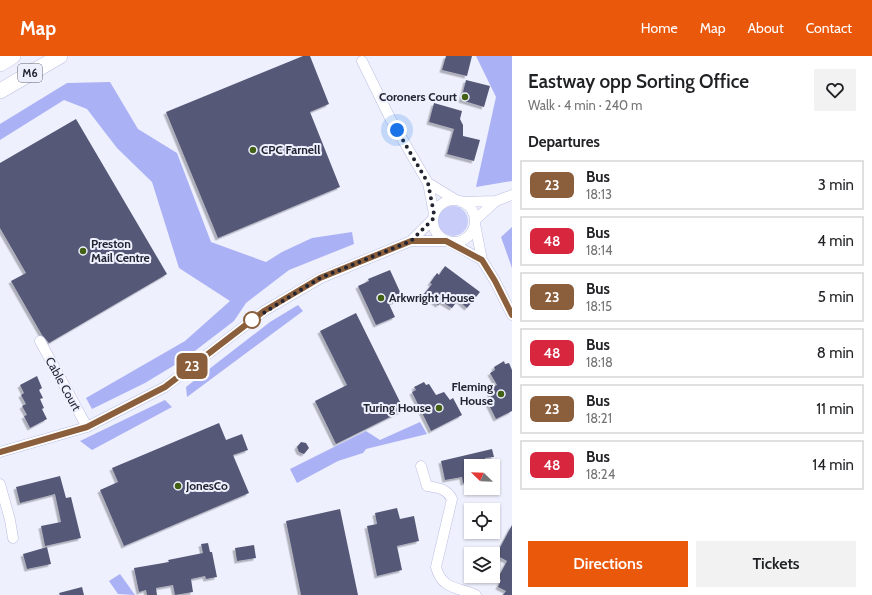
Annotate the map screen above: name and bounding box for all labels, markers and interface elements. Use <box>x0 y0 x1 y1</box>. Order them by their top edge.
text: Map <box>20 17 56 40</box>
text: Home <box>641 19 678 37</box>
text: Map <box>700 19 725 37</box>
text: About <box>747 19 784 37</box>
text: Contact <box>806 19 852 37</box>
road number: M6 <box>18 64 42 82</box>
button: heart <box>814 69 856 111</box>
text: Eastway opp Sorting Office <box>528 70 749 93</box>
place label: Coroners Court <box>379 89 457 104</box>
marker: Coroners Court <box>460 92 470 102</box>
text: Walk · 4 min · 240 m <box>528 97 642 113</box>
your location <box>387 120 407 140</box>
text: Departures <box>528 133 600 151</box>
place label: CPC Farnell <box>261 142 320 157</box>
marker: CPC Farnell <box>248 145 258 155</box>
text: Bus <box>586 168 610 186</box>
text: 23 <box>545 176 559 194</box>
text: 3 min <box>818 176 854 194</box>
text: 18:13 <box>586 186 612 202</box>
text: Bus <box>586 224 610 242</box>
text: 48 <box>543 232 561 250</box>
text: 4 min <box>817 232 854 250</box>
place label: Preston Mail Centre <box>91 236 150 265</box>
text: 18:14 <box>586 242 613 258</box>
marker: Preston Mail Centre <box>78 246 88 256</box>
text: Bus <box>586 280 610 298</box>
text: 23 <box>545 288 559 306</box>
text: 5 min <box>818 288 854 306</box>
place label: Arkwright House <box>389 290 475 305</box>
marker: Arkwright House <box>376 293 386 303</box>
text: 18:15 <box>586 298 612 314</box>
unlabelled marker <box>243 311 261 329</box>
text: Bus <box>586 336 610 354</box>
text: 48 <box>543 344 561 362</box>
text: 8 min <box>817 344 854 362</box>
line badge: 23 <box>174 353 210 379</box>
street label: Cable Court <box>42 354 84 413</box>
text: 18:18 <box>586 354 613 370</box>
text: 23 <box>185 357 199 375</box>
place label: Fleming House <box>452 379 493 408</box>
marker: Fleming House <box>496 389 506 399</box>
text: Bus <box>586 392 610 410</box>
place label: Turing House <box>363 400 431 415</box>
text: 23 <box>545 400 559 418</box>
text: 11 min <box>816 400 854 418</box>
marker: Turing House <box>434 403 444 413</box>
text: 18:21 <box>586 410 612 426</box>
text: Bus <box>586 448 610 466</box>
text: 48 <box>543 456 561 474</box>
text: 14 min <box>812 456 854 474</box>
north arrow <box>464 459 500 495</box>
map controls <box>464 459 500 583</box>
text: 18:24 <box>586 466 615 482</box>
place label: JonesCo <box>185 478 228 493</box>
marker: JonesCo <box>173 481 183 491</box>
button: locate <box>464 503 500 539</box>
button: Directions <box>528 541 688 587</box>
button: Tickets <box>696 541 856 587</box>
button: layers <box>464 547 500 583</box>

